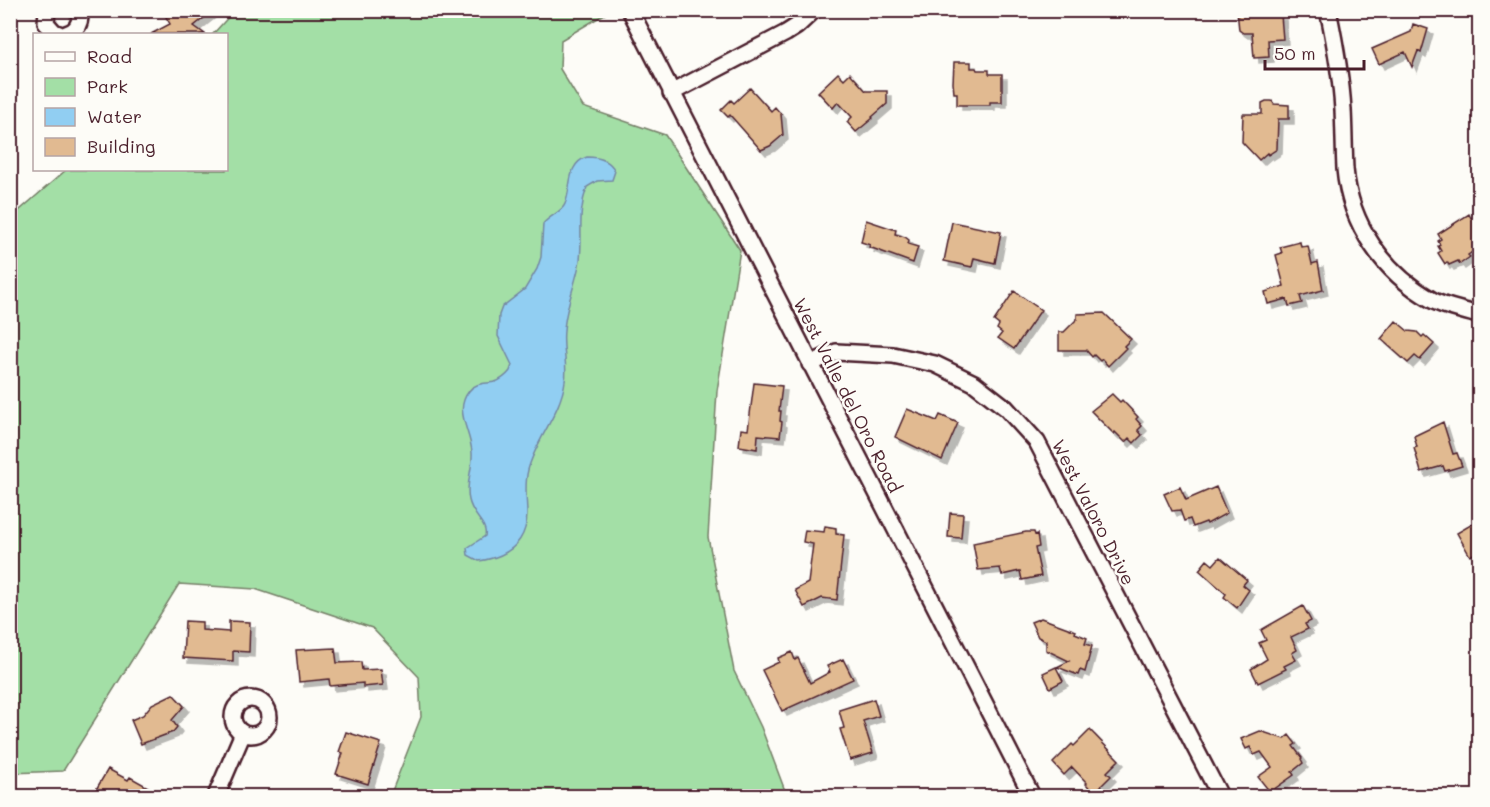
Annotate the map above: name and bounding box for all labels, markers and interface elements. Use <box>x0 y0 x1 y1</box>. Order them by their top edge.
legend <box>33 33 228 171</box>
scale bar <box>1265 33 1364 71</box>
text: 50 m <box>1274 41 1316 65</box>
text: Road <box>87 44 132 68</box>
text: Park <box>87 74 128 98</box>
text: Water <box>87 104 142 128</box>
text: Building <box>87 134 155 158</box>
street label: West Valle del Oro Road <box>788 294 908 496</box>
street label: West Valoro Drive <box>1047 435 1141 589</box>

